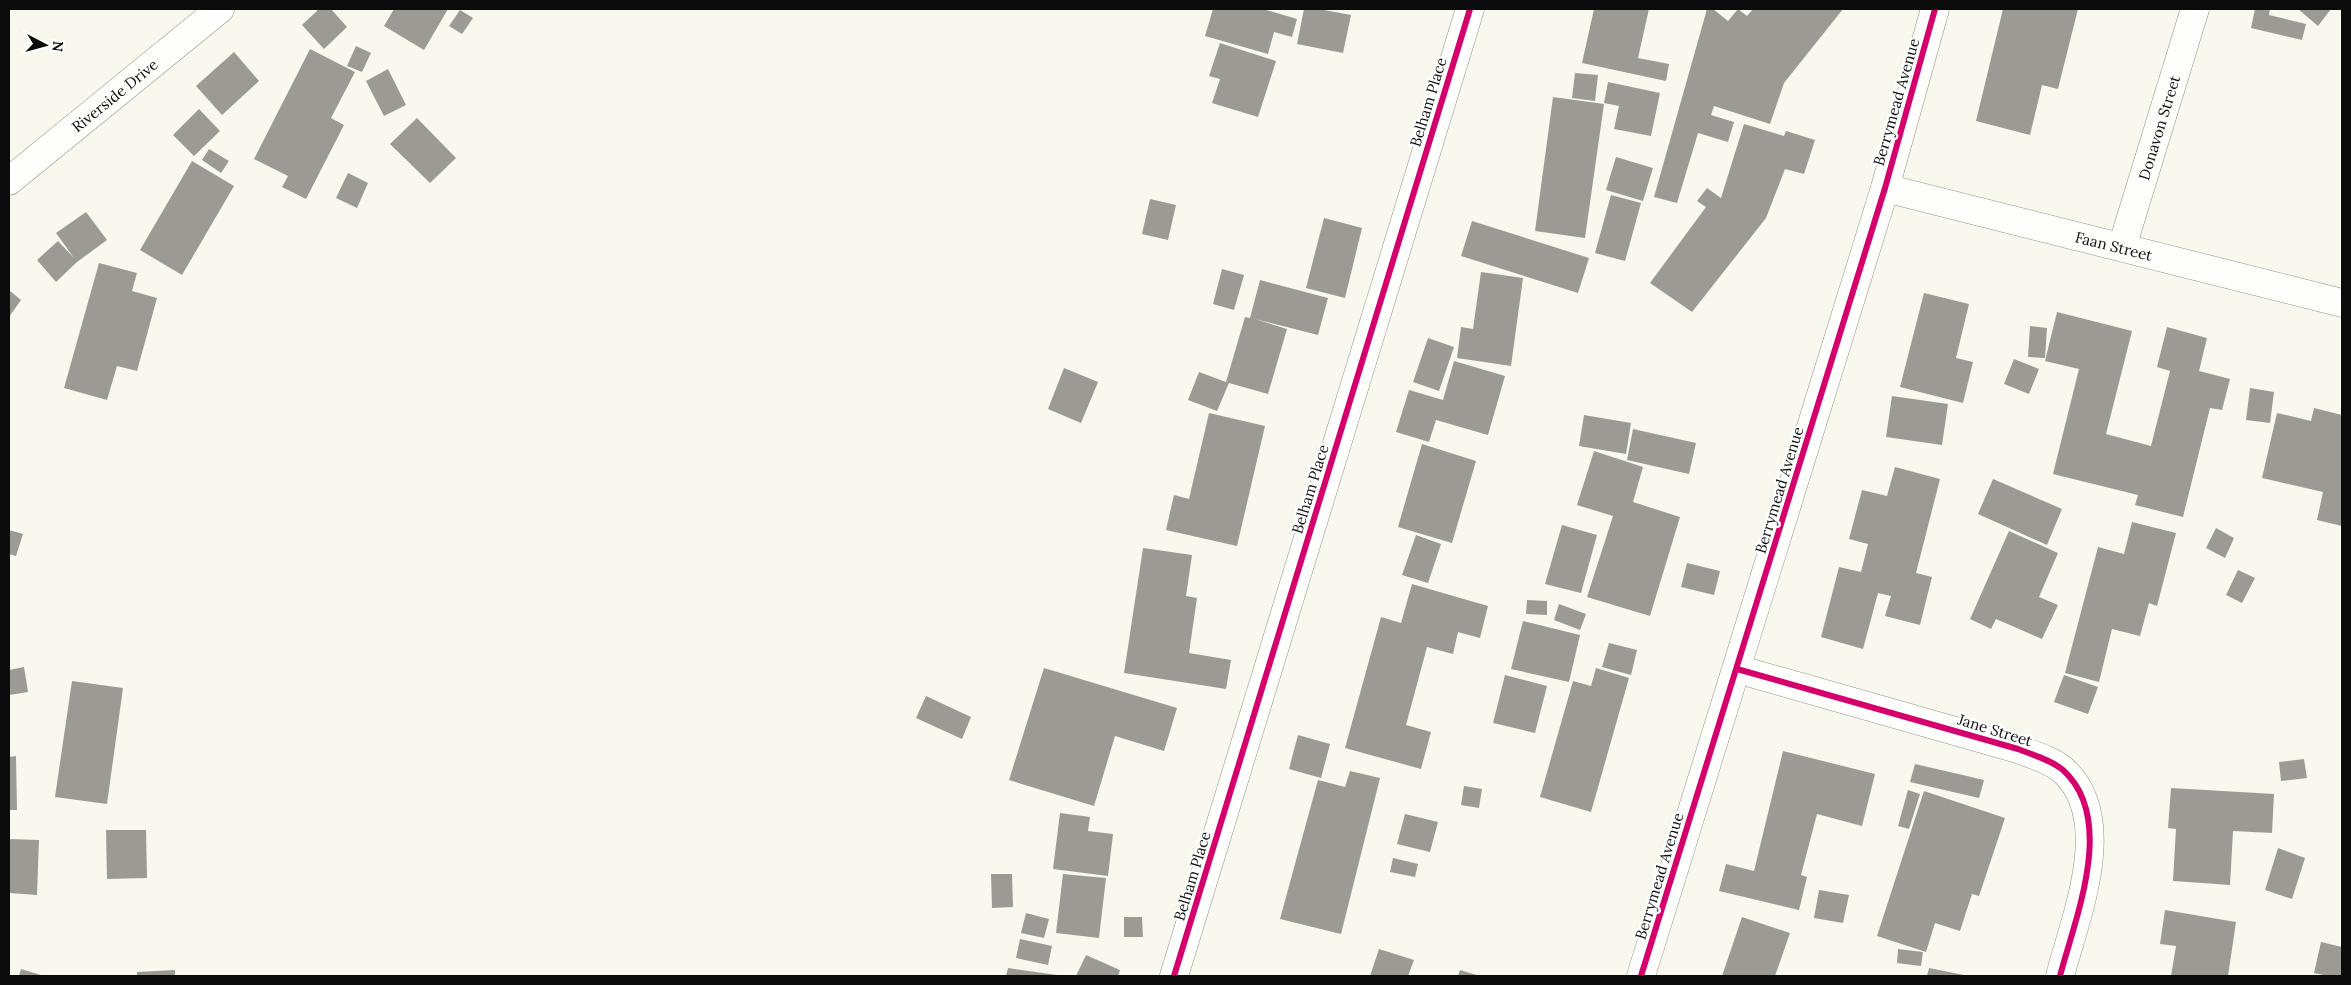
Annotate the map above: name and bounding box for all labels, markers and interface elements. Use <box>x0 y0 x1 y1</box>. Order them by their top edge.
north arrow <box>20 20 70 70</box>
street label: Berrymead Avenue <box>1869 36 1923 168</box>
text: N <box>48 40 67 53</box>
street label: Riverside Drive <box>67 54 161 136</box>
street label: Belham Place <box>1405 55 1451 149</box>
street label: Donavon Street <box>2134 73 2184 182</box>
street label: Faan Street <box>2073 227 2155 264</box>
street label: Berrymead Avenue <box>1751 424 1807 556</box>
street label: Belham Place <box>1287 442 1333 536</box>
street label: Jane Street <box>1955 709 2035 750</box>
street label: Berrymead Avenue <box>1631 810 1687 942</box>
street label: Belham Place <box>1169 829 1215 923</box>

